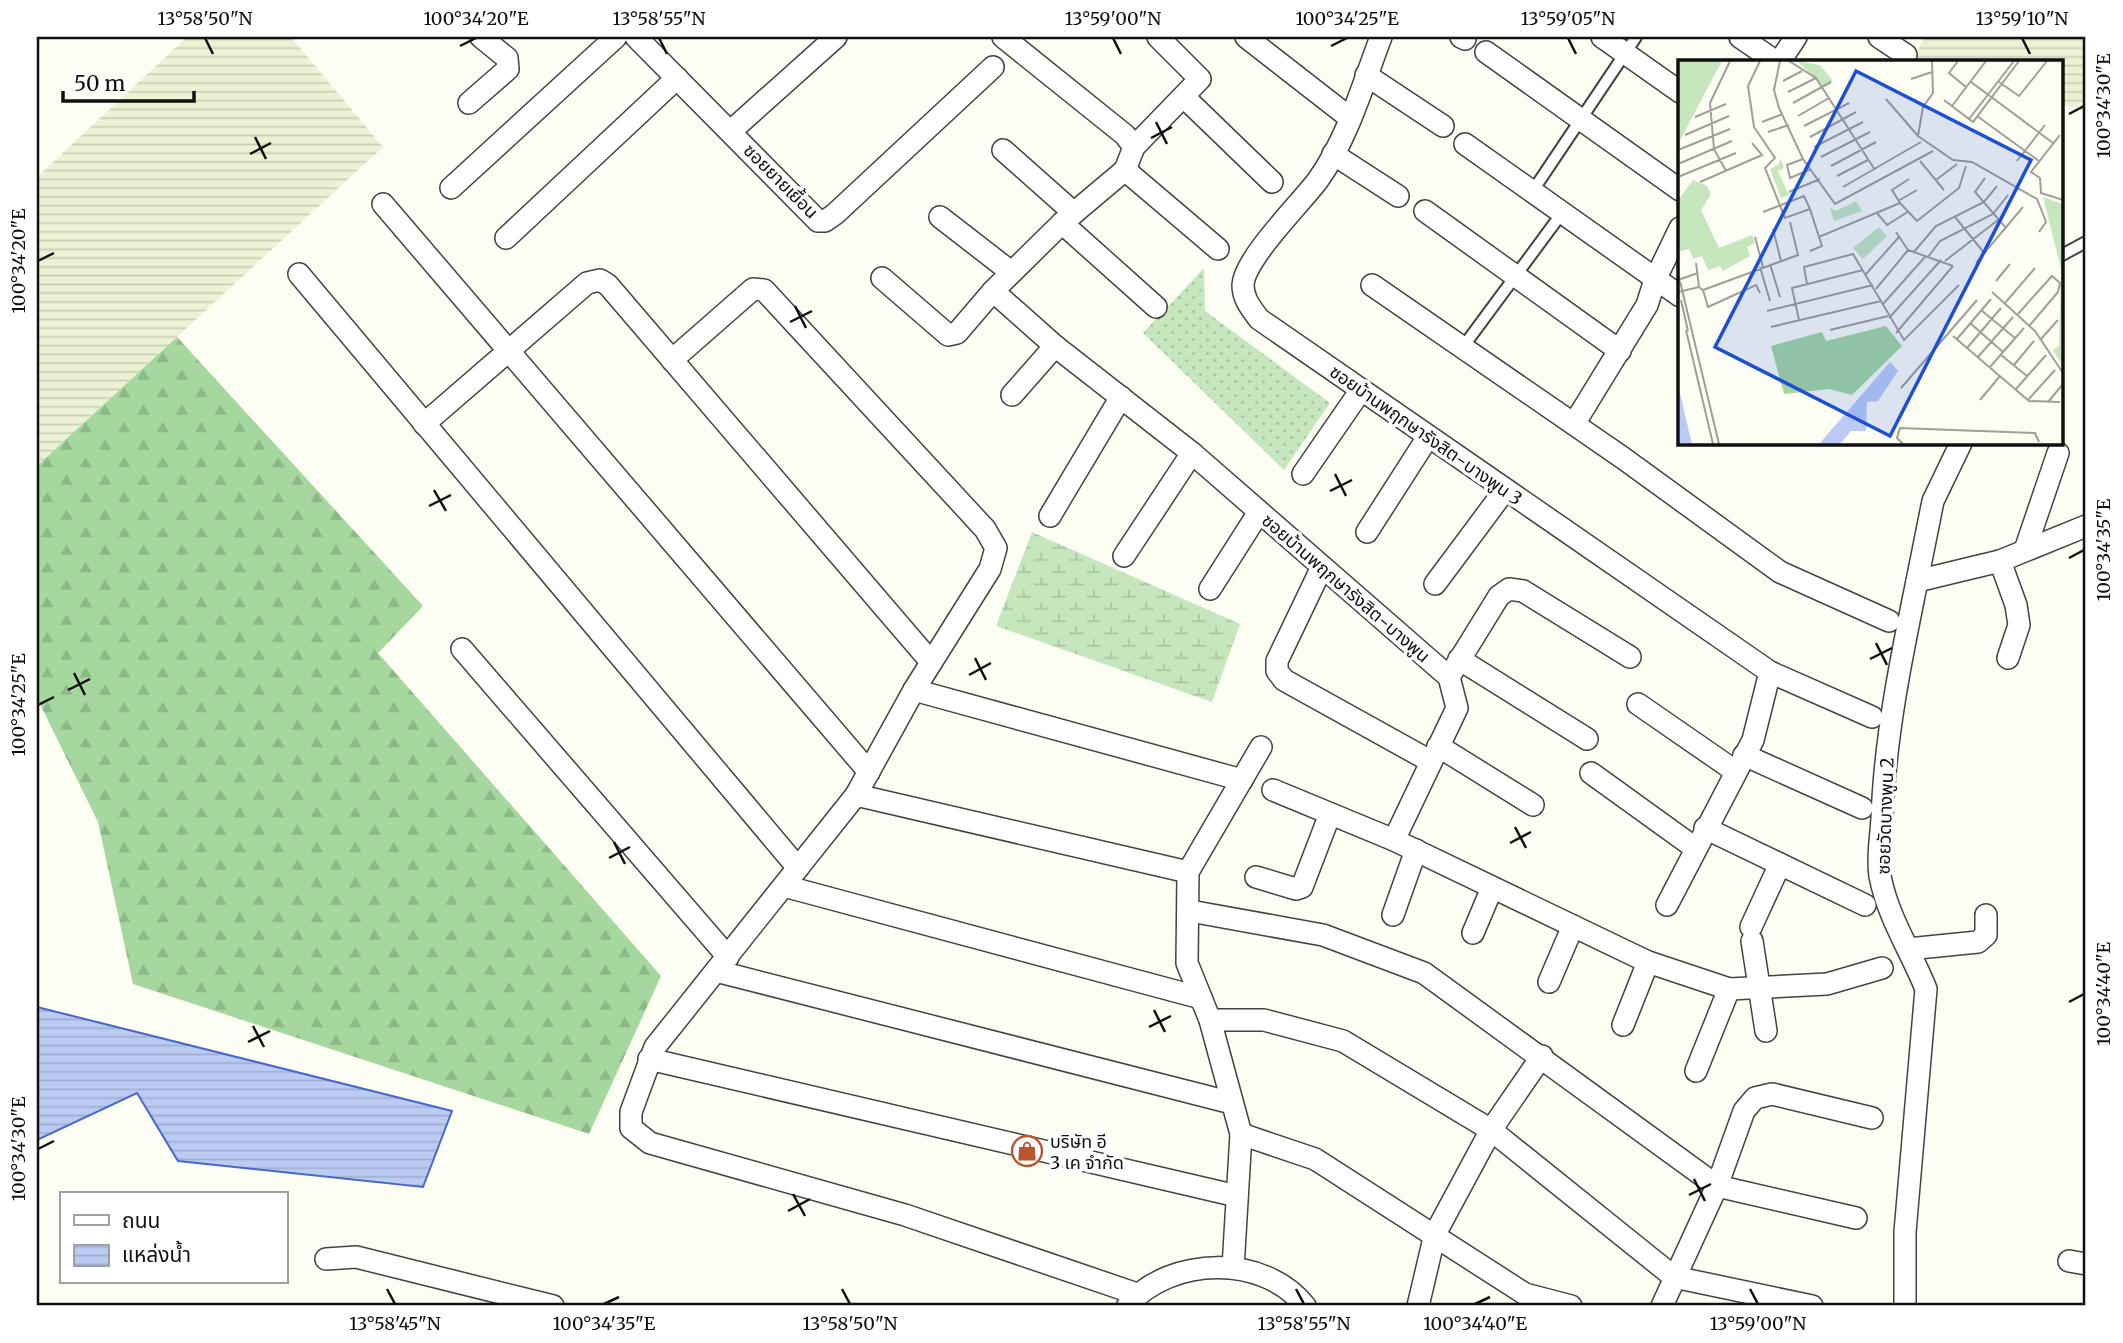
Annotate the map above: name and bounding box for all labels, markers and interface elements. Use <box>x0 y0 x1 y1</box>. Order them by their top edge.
text: 13°58'50"N <box>157 7 253 30</box>
text: 100°34'20"E <box>424 7 529 30</box>
text: 13°58'55"N <box>613 7 706 30</box>
text: 13°59'00"N <box>1065 7 1161 30</box>
text: 100°34'25"E <box>1295 7 1399 30</box>
text: 13°59'05"N <box>1521 7 1615 30</box>
text: 13°59'10"N <box>1976 7 2068 30</box>
text: 100°34'30"E <box>2092 53 2115 158</box>
scale bar <box>63 60 194 104</box>
inset map <box>1678 60 2064 444</box>
text: 50 m <box>74 70 125 97</box>
street label: ซอยยายเยื้อน <box>739 138 824 223</box>
text: 100°34'20"E <box>7 208 30 313</box>
street label: ซอยบ้านพฤกษารังสิต-บางพูน 3 <box>1325 360 1527 511</box>
text: 100°34'35"E <box>2092 498 2115 601</box>
street label: ซอยบ้านพฤกษารังสิต-บางพูน <box>1257 509 1435 668</box>
text: 100°34'25"E <box>7 653 30 757</box>
street label: ซอยวัดบางพูน 2 <box>1871 757 1900 875</box>
text: 100°34'40"E <box>2092 942 2115 1046</box>
text: 100°34'30"E <box>7 1096 30 1201</box>
place label: บริษัท อี 3 เค จำกัด <box>1050 1130 1124 1174</box>
shop icon: บริษัท อี 3 เค จำกัด <box>1010 1134 1044 1168</box>
legend <box>60 1192 287 1284</box>
text: ถนน <box>122 1207 160 1234</box>
text: แหล่งน้ำ <box>122 1240 191 1268</box>
text: 13°58'45"N <box>349 1312 441 1335</box>
text: 100°34'35"E <box>553 1312 656 1335</box>
text: 13°58'50"N <box>802 1312 898 1335</box>
text: 13°58'55"N <box>1258 1312 1351 1335</box>
text: 100°34'40"E <box>1423 1312 1527 1335</box>
text: 13°59'00"N <box>1710 1312 1806 1335</box>

